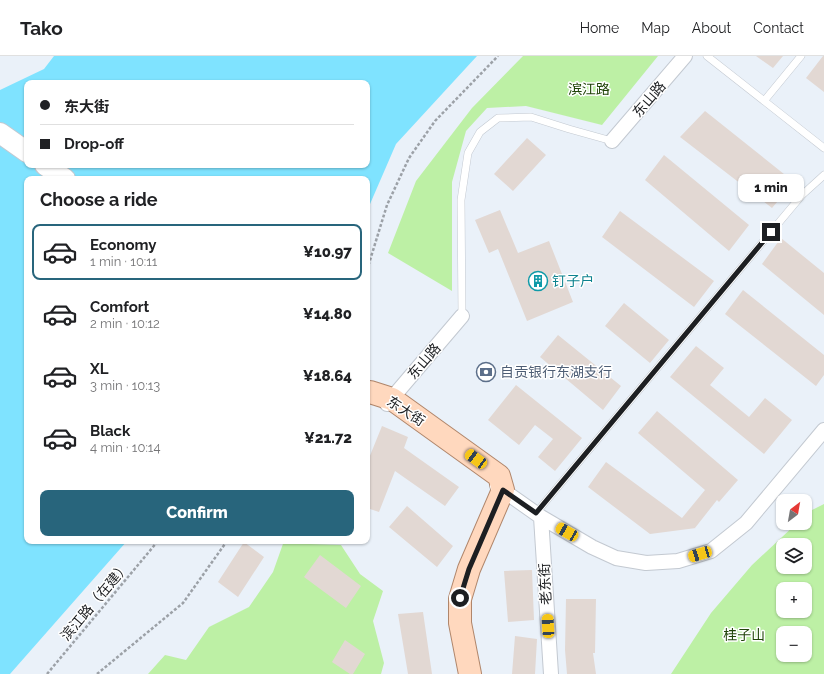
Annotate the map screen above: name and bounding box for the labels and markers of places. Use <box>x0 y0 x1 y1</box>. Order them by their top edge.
building icon: 钉子户 <box>527 270 549 292</box>
place label: 钉子户 <box>552 273 594 289</box>
bank icon: 自贡银行东湖支行 <box>475 361 497 383</box>
place label: 自贡银行东湖支行 <box>500 364 612 380</box>

